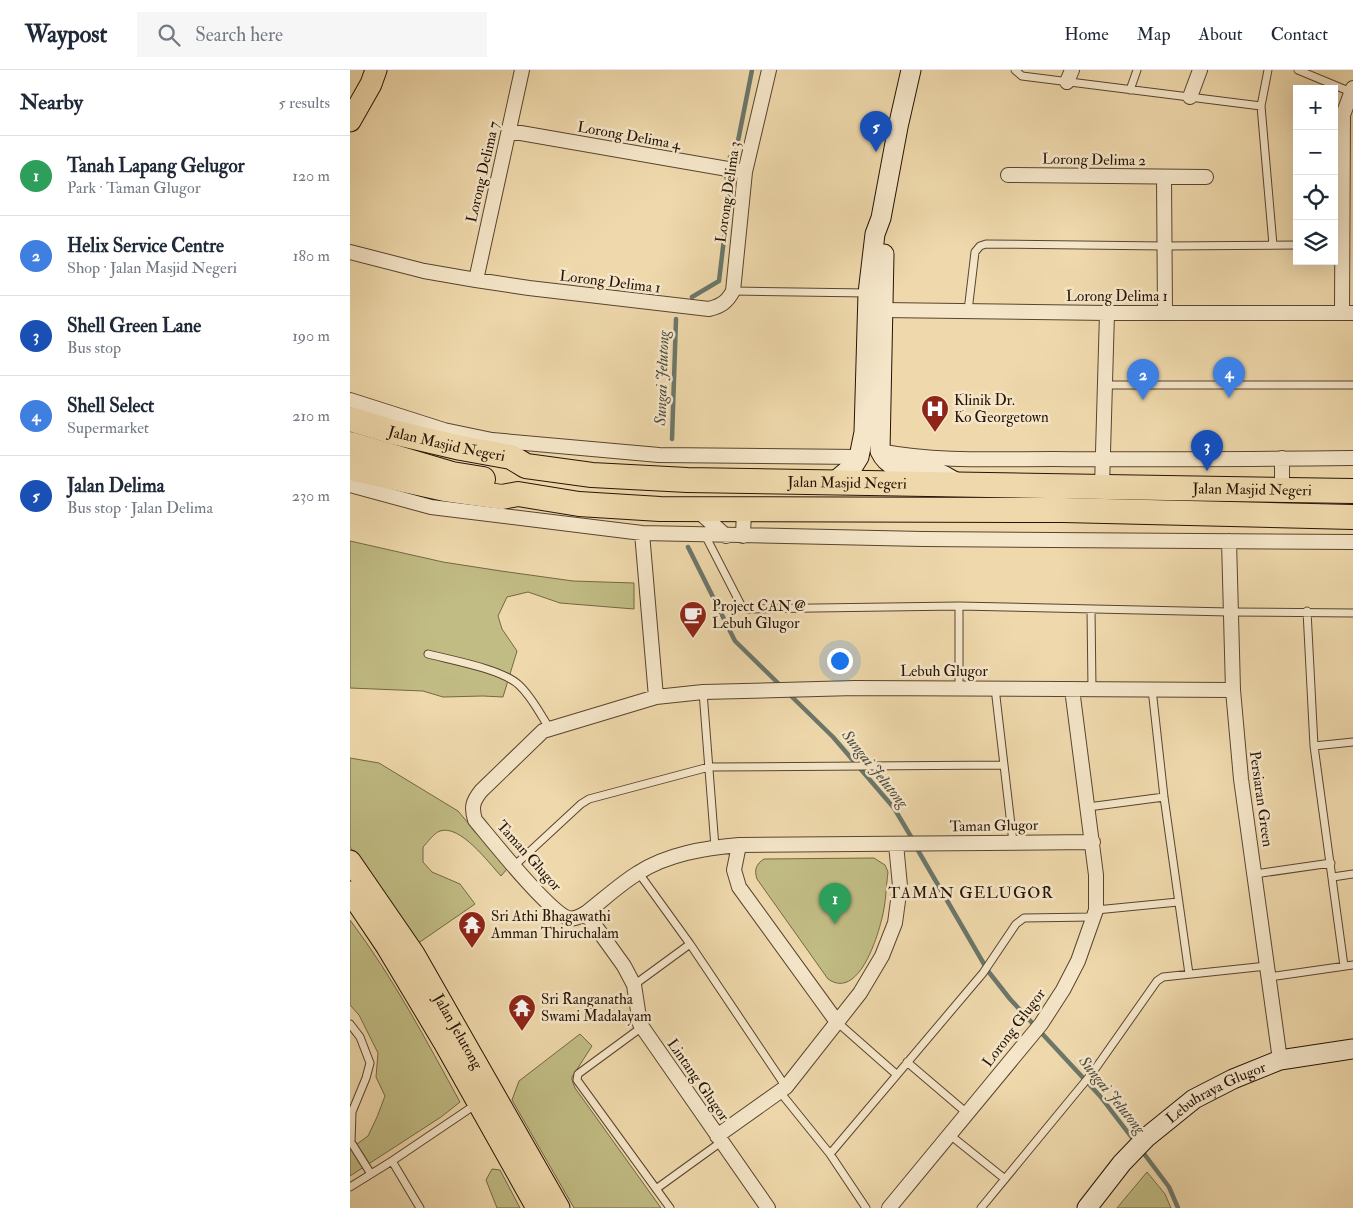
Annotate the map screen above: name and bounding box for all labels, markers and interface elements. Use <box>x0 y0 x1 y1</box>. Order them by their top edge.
search box <box>137 12 487 57</box>
text: Waypost <box>25 19 107 50</box>
icon: search <box>155 21 183 49</box>
text: Search here <box>195 23 283 47</box>
text: Home <box>1064 23 1109 46</box>
text: Map <box>1137 23 1171 46</box>
text: About <box>1199 23 1243 46</box>
text: Contact <box>1271 23 1328 46</box>
map controls <box>1293 85 1338 265</box>
button: + <box>1293 85 1338 130</box>
text: Nearby <box>20 89 83 116</box>
text: 5 results <box>279 93 330 113</box>
pin: 5 <box>860 111 892 152</box>
street label: Lorong Delima 4 <box>576 118 683 155</box>
street label: Lorong Delima 7 <box>462 119 504 224</box>
button: − <box>1293 130 1338 175</box>
street label: Lorong Delima 3 <box>711 140 745 244</box>
street label: Lorong Delima 2 <box>1042 150 1147 170</box>
text: Tanah Lapang Gelugor <box>67 154 245 178</box>
text: 1 <box>33 166 39 186</box>
text: 120 m <box>292 166 330 186</box>
button: locate <box>1293 175 1338 220</box>
text: Park · Taman Glugor <box>67 178 201 198</box>
button: layers <box>1293 220 1338 265</box>
text: Helix Service Centre <box>67 234 224 258</box>
text: 2 <box>32 246 40 266</box>
text: 180 m <box>293 246 330 266</box>
text: Shop · Jalan Masjid Negeri <box>67 258 237 278</box>
street label: Lorong Delima 1 <box>558 266 662 298</box>
street label: Lorong Delima 1 <box>1066 287 1168 306</box>
text: Shell Green Lane <box>67 314 201 338</box>
text: 3 <box>33 326 39 346</box>
text: 190 m <box>292 326 330 346</box>
water label: Sungai Jelutong <box>650 329 674 427</box>
text: Bus stop <box>67 338 121 358</box>
pin: 4 <box>1213 357 1245 398</box>
pin: 2 <box>1127 359 1159 400</box>
place label: Klinik Dr. Ko Georgetown <box>954 391 1049 427</box>
text: Shell Select <box>67 394 154 418</box>
hospital icon: Klinik Dr. Ko Georgetown <box>920 394 950 433</box>
text: 4 <box>32 406 40 426</box>
text: 210 m <box>292 406 330 426</box>
text: Supermarket <box>67 418 149 438</box>
street label: Jalan Masjid Negeri <box>385 421 507 465</box>
pin: 3 <box>1191 430 1223 471</box>
street label: Jalan Masjid Negeri <box>786 472 907 493</box>
text: Jalan Delima <box>67 474 164 498</box>
street label: Jalan Masjid Negeri <box>1191 479 1312 500</box>
text: 5 <box>32 486 40 506</box>
text: 230 m <box>292 486 330 506</box>
text: Bus stop · Jalan Delima <box>67 498 213 518</box>
place label: Project CAN @ Lebuh Glugor <box>712 597 806 633</box>
cafe icon: Project CAN @ Lebuh Glugor <box>678 600 708 639</box>
your location <box>827 648 853 674</box>
street label: Lebuh Glugor <box>900 662 988 681</box>
water label: Sungai Jelutong <box>837 725 913 813</box>
street label: Persiaran Green <box>1245 750 1277 848</box>
street label: Taman Glugor <box>949 816 1039 836</box>
street label: Taman Glugor <box>492 817 566 896</box>
pin: 1 <box>819 883 851 924</box>
district label: TAMAN GELUGOR <box>888 883 1054 903</box>
place label: Sri Athi Bhagawathi Amman Thiruchalam <box>490 907 619 943</box>
temple icon: Sri Athi Bhagawathi Amman Thiruchalam <box>457 910 487 949</box>
street label: Lorong Glugor <box>978 985 1050 1071</box>
street label: Jalan Jelutong <box>428 989 487 1073</box>
place label: Sri Ranganatha Swami Madalayam <box>541 990 652 1026</box>
temple icon: Sri Ranganatha Swami Madalayam <box>507 993 537 1032</box>
street label: Lintang Glugor <box>663 1035 734 1125</box>
water label: Sungai Jelutong <box>1074 1051 1150 1139</box>
street label: Lebuhraya Glugor <box>1162 1057 1269 1127</box>

